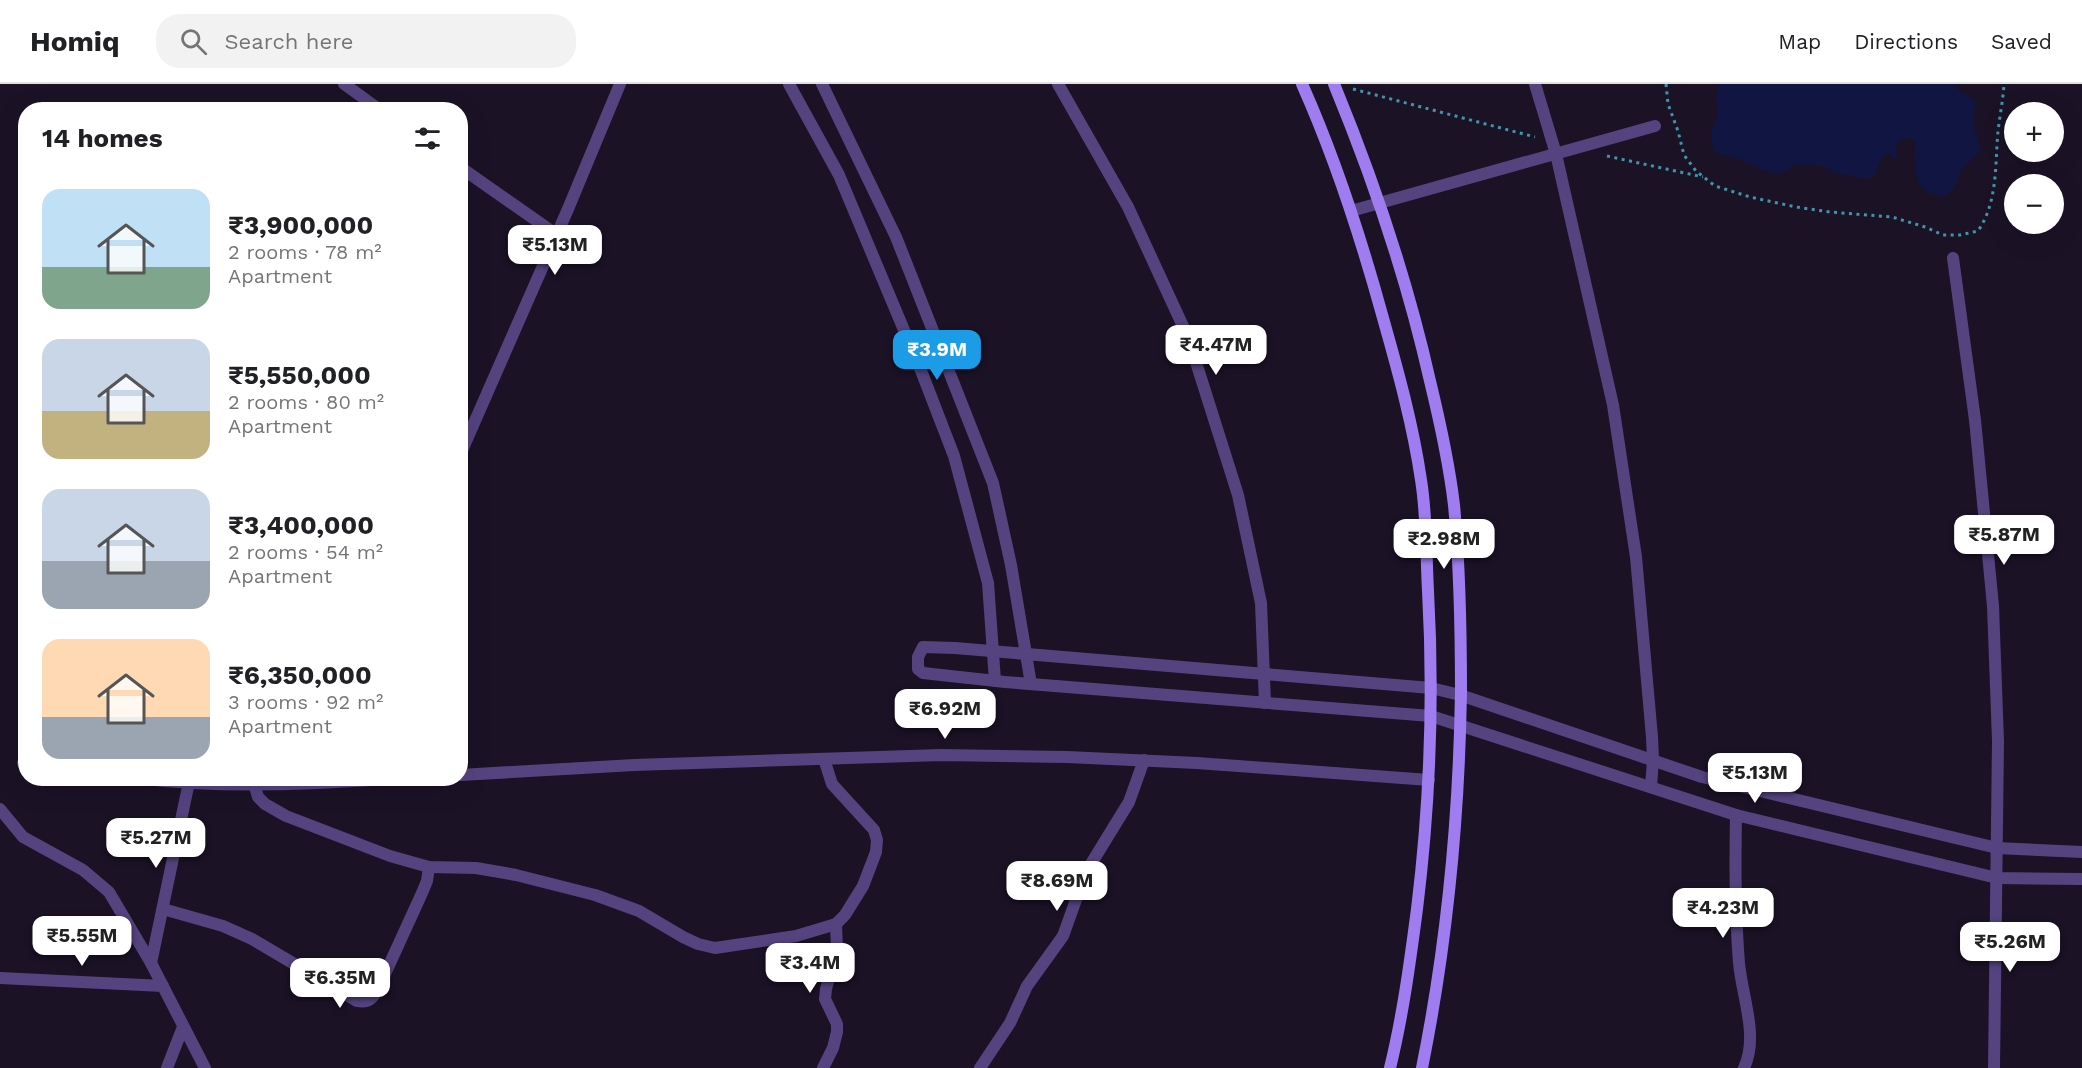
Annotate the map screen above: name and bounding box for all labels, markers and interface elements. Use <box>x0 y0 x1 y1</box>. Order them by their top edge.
search box <box>156 14 576 68</box>
text: Homiq <box>30 25 120 58</box>
icon: search <box>177 25 210 58</box>
text: Search here <box>225 29 353 54</box>
text: Map <box>1778 29 1821 54</box>
text: Directions <box>1854 29 1958 54</box>
text: Saved <box>1991 29 2052 54</box>
map controls <box>2004 102 2064 234</box>
button: + <box>2004 102 2064 162</box>
icon: filters <box>411 122 444 155</box>
text: 14 homes <box>42 123 163 153</box>
button: − <box>2004 174 2064 234</box>
text: ₹3,900,000 <box>228 210 373 240</box>
icon: home <box>90 213 162 285</box>
pin: ₹5.13M <box>506 225 604 276</box>
text: ₹5.13M <box>522 232 588 256</box>
text: 2 rooms · 78 m² <box>228 240 382 264</box>
text: Apartment <box>228 264 332 288</box>
pin: ₹4.47M <box>1167 325 1265 376</box>
pin: ₹3.9M <box>895 330 979 381</box>
text: ₹4.47M <box>1180 332 1252 356</box>
text: ₹3.9M <box>907 337 967 361</box>
text: ₹5,550,000 <box>228 360 371 390</box>
icon: home <box>90 363 162 435</box>
text: 2 rooms · 80 m² <box>228 390 384 414</box>
text: Apartment <box>228 414 332 438</box>
text: ₹3,400,000 <box>228 510 374 540</box>
icon: home <box>90 513 162 585</box>
pin: ₹5.87M <box>1955 515 2053 566</box>
pin: ₹2.98M <box>1395 519 1493 570</box>
text: ₹5.87M <box>1968 522 2040 546</box>
text: ₹2.98M <box>1408 526 1480 550</box>
text: 2 rooms · 54 m² <box>228 540 383 564</box>
text: Apartment <box>228 564 332 588</box>
text: ₹6,350,000 <box>228 660 372 690</box>
icon: home <box>90 663 162 735</box>
pin: ₹6.92M <box>896 689 994 740</box>
text: 3 rooms · 92 m² <box>228 690 383 714</box>
text: ₹6.92M <box>909 696 981 720</box>
text: Apartment <box>228 714 332 738</box>
pin: ₹5.13M <box>1706 753 1804 804</box>
text: ₹5.13M <box>1722 760 1788 784</box>
pin: ₹5.27M <box>107 818 205 869</box>
text: ₹5.27M <box>120 825 192 849</box>
pin: ₹8.69M <box>1008 861 1106 912</box>
text: ₹8.69M <box>1020 868 1094 892</box>
pin: ₹4.23M <box>1674 888 1772 939</box>
text: ₹4.23M <box>1687 895 1759 919</box>
pin: ₹5.55M <box>33 916 131 967</box>
pin: ₹5.26M <box>1961 922 2059 973</box>
text: ₹5.55M <box>47 923 118 947</box>
text: ₹5.26M <box>1974 929 2046 953</box>
pin: ₹3.4M <box>768 943 852 994</box>
text: ₹3.4M <box>780 950 840 974</box>
pin: ₹6.35M <box>291 958 389 1009</box>
text: ₹6.35M <box>304 965 376 989</box>

